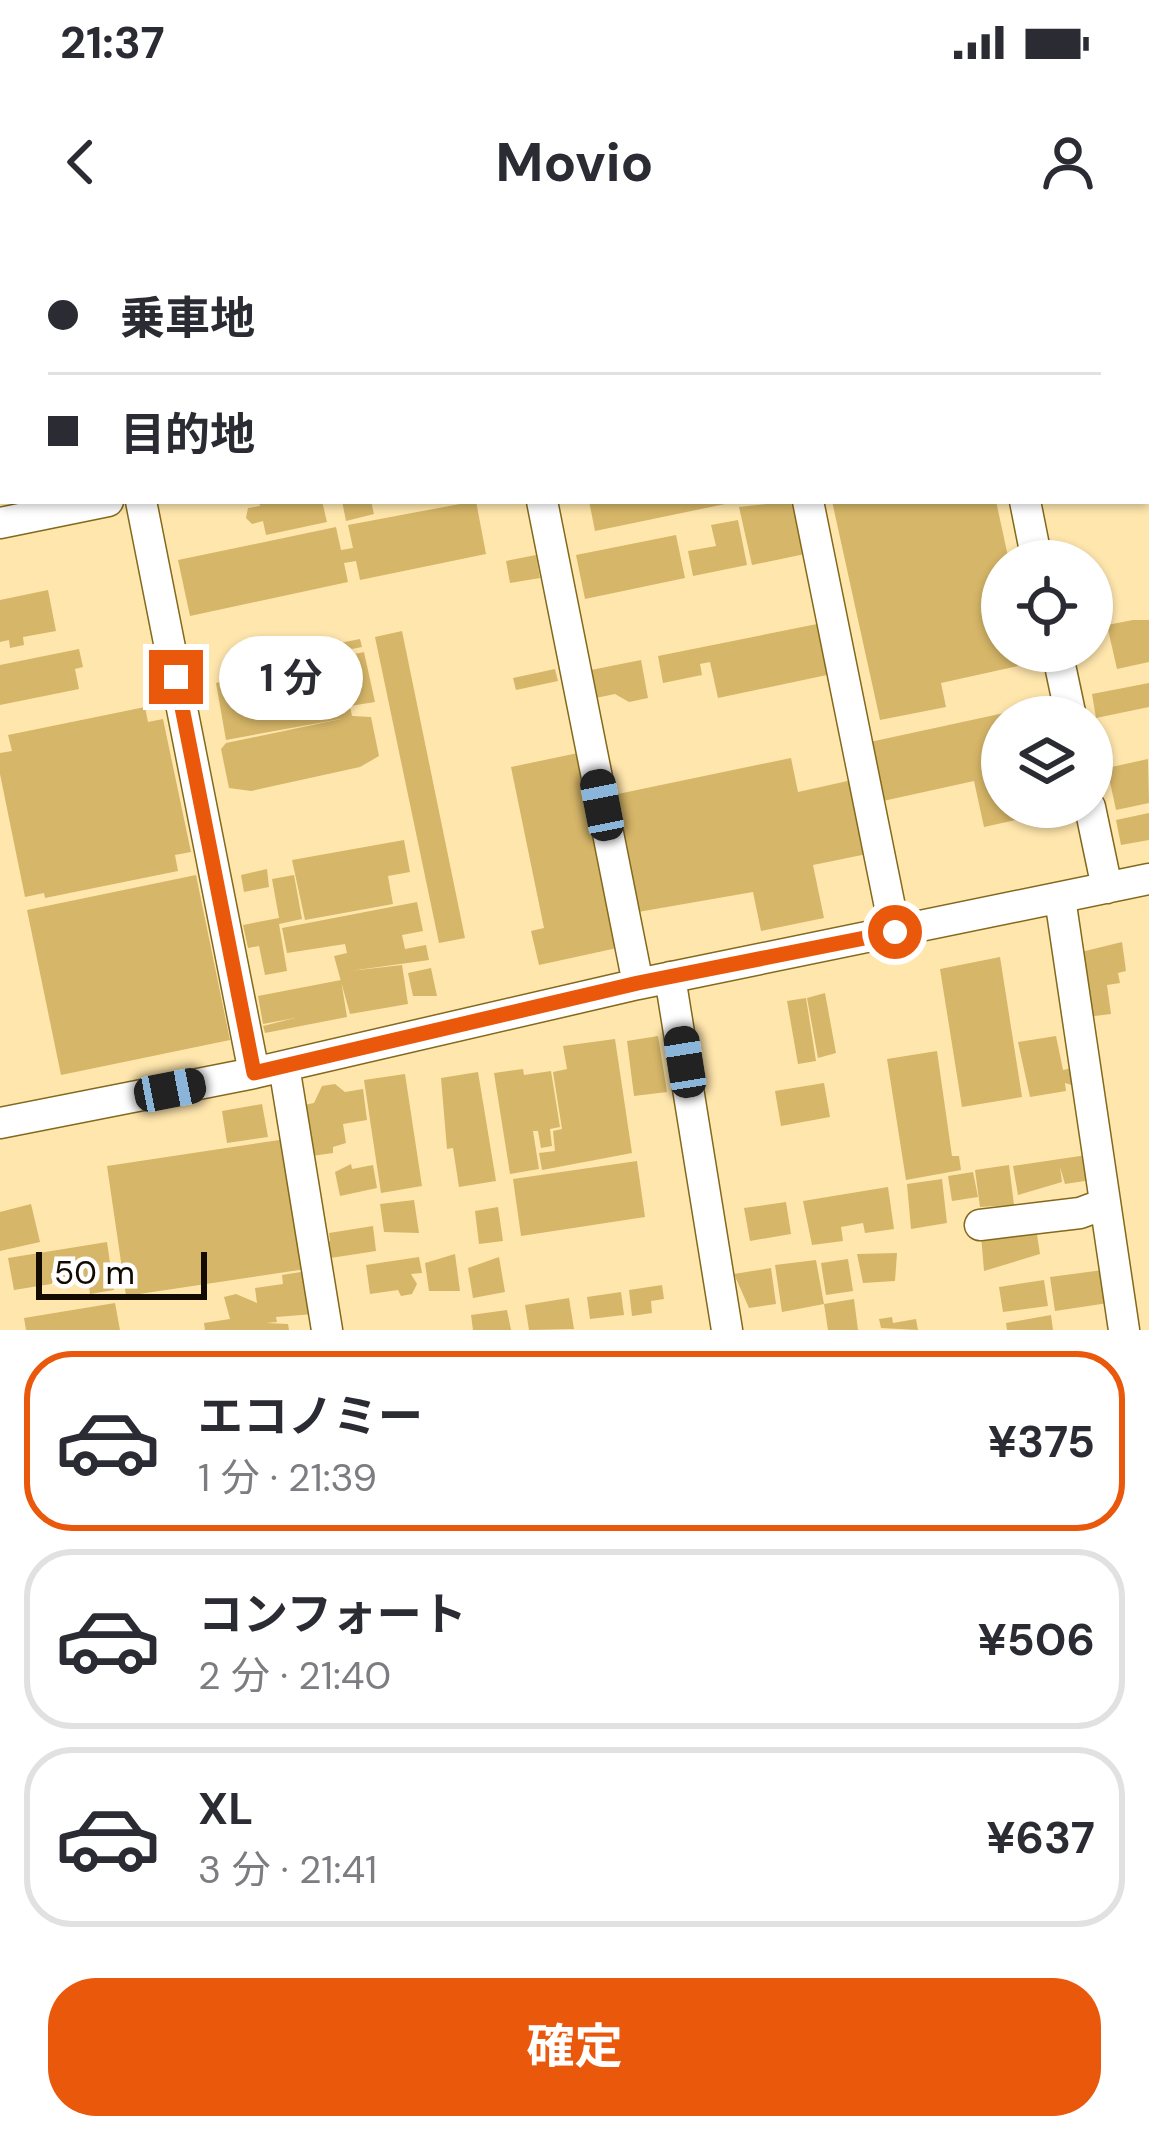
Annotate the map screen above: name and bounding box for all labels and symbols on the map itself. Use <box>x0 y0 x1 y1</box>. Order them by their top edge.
callout: 1 分 <box>218 635 362 719</box>
route end <box>149 650 203 704</box>
car <box>577 766 627 844</box>
route start <box>868 905 922 959</box>
car <box>662 1024 708 1100</box>
car <box>131 1065 209 1115</box>
scale bar <box>36 1246 207 1299</box>

